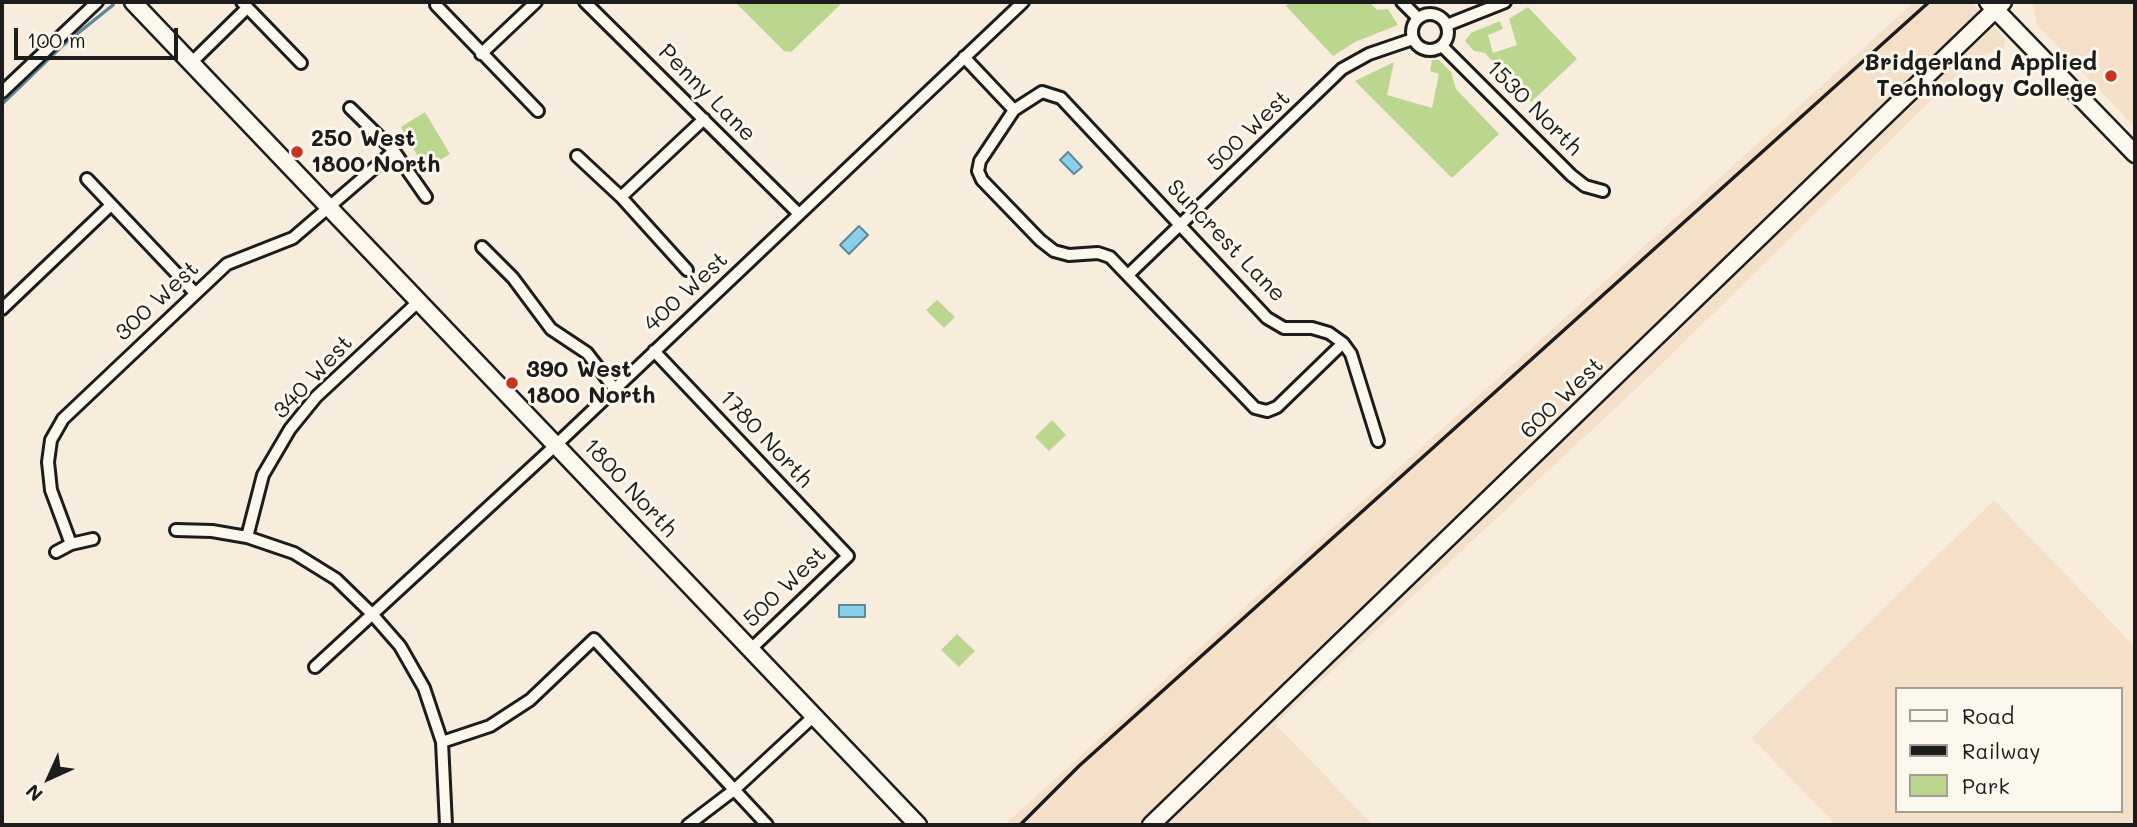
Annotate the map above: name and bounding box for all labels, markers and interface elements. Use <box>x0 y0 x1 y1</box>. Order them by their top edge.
scale bar <box>18 14 182 58</box>
text: 100 m <box>27 26 86 53</box>
street label: Penny Lane <box>653 39 761 147</box>
place label: Bridgerland Applied Technology College <box>1864 49 2097 103</box>
street label: 1530 North <box>1480 54 1588 162</box>
marker: Bridgerland Applied Technology College <box>2103 68 2119 84</box>
street label: 500 West <box>1202 85 1296 177</box>
place label: 250 West 1800 North <box>311 125 440 179</box>
marker: 250 West 1800 North <box>289 144 305 160</box>
street label: Suncrest Lane <box>1161 174 1291 308</box>
street label: 400 West <box>638 246 734 338</box>
street label: 300 West <box>109 255 205 347</box>
street label: 340 West <box>267 329 359 425</box>
street label: 600 West <box>1515 351 1609 445</box>
place label: 390 West 1800 North <box>526 356 655 410</box>
marker: 390 West 1800 North <box>504 375 520 391</box>
street label: 1780 North <box>714 384 818 494</box>
street label: 1800 North <box>577 433 683 543</box>
street label: 500 West <box>738 541 832 633</box>
legend <box>1896 687 2123 813</box>
text: Road <box>1962 702 2014 729</box>
text: Railway <box>1962 737 2041 764</box>
north arrow <box>14 743 84 813</box>
text: Park <box>1962 772 2010 799</box>
text: N <box>20 779 48 807</box>

